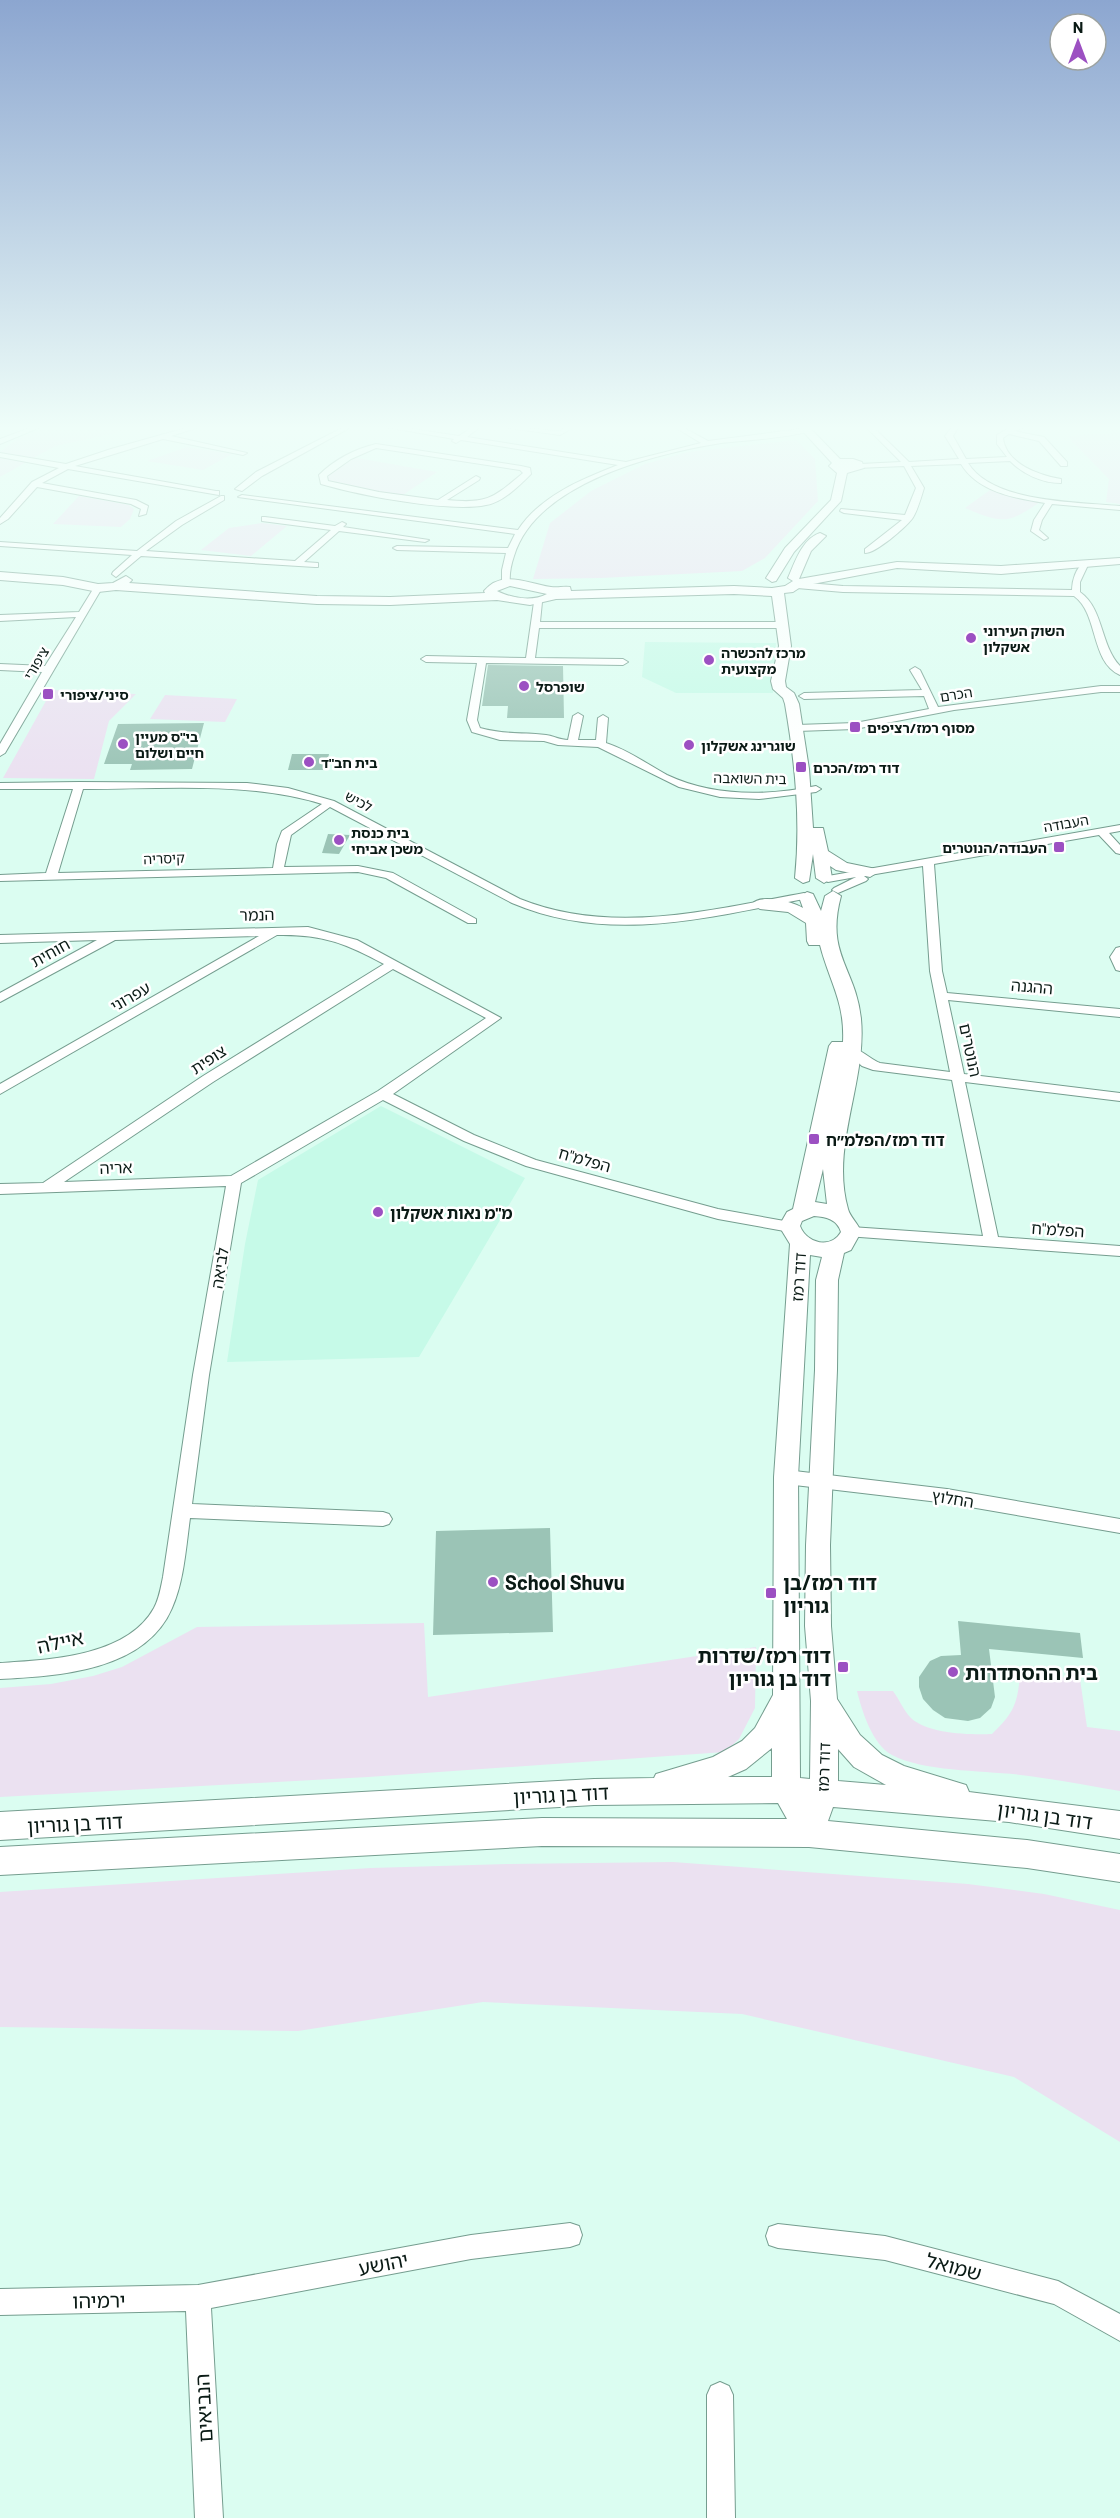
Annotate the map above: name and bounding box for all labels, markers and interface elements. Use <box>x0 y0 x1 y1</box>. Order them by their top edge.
north arrow <box>1048 12 1108 72</box>
text: N <box>1073 17 1083 36</box>
place label: השוק העירוני אשקלון <box>983 622 1065 655</box>
marker: השוק העירוני אשקלון <box>964 631 978 645</box>
street label: ציפורי <box>20 643 52 682</box>
place label: מרכז להכשרה מקצועית <box>721 644 806 677</box>
marker: מרכז להכשרה מקצועית <box>702 653 716 667</box>
place label: שופרסל <box>536 678 585 695</box>
marker: שופרסל <box>517 679 531 693</box>
street label: הכרם <box>938 683 974 705</box>
place label: סיני/ציפורי <box>60 686 129 703</box>
marker: סיני/ציפורי <box>41 687 55 701</box>
place label: מסוף רמז/רציפים <box>867 719 975 736</box>
marker: מסוף רמז/רציפים <box>848 720 862 734</box>
place label: בי"ס מעיין חיים ושלום <box>135 728 204 761</box>
marker: בי"ס מעיין חיים ושלום <box>116 737 130 751</box>
place label: שוגרינג אשקלון <box>701 737 796 754</box>
marker: שוגרינג אשקלון <box>682 738 696 752</box>
place label: בית חב"ד <box>321 754 378 771</box>
marker: בית חב"ד <box>302 755 316 769</box>
place label: דוד רמז/הכרם <box>813 759 900 776</box>
marker: דוד רמז/הכרם <box>794 760 808 774</box>
street label: בית השואבה <box>713 769 787 787</box>
street label: לכיש <box>342 787 376 815</box>
street label: העבודה <box>1042 811 1090 835</box>
place label: בית כנסת משכן אביחי <box>351 824 423 857</box>
marker: בית כנסת משכן אביחי <box>332 833 346 847</box>
place label: העבודה/הנוטרים <box>942 839 1047 856</box>
marker: העבודה/הנוטרים <box>1052 840 1066 854</box>
street label: קיסריה <box>143 849 185 867</box>
street label: הנמר <box>239 904 275 924</box>
street label: חוחית <box>27 934 73 970</box>
street label: ההגנה <box>1010 975 1054 997</box>
street label: עפרוני <box>107 977 153 1015</box>
street label: הנוטרים <box>956 1022 986 1078</box>
street label: צופית <box>187 1041 229 1077</box>
place label: דוד רמז/הפלמ״ח <box>826 1130 945 1149</box>
marker: דוד רמז/הפלמ״ח <box>807 1132 821 1146</box>
street label: הפלמ"ח <box>557 1143 613 1175</box>
street label: אריה <box>99 1157 133 1177</box>
place label: מ"מ נאות אשקלון <box>390 1203 512 1222</box>
marker: מ"מ נאות אשקלון <box>371 1205 385 1219</box>
street label: הפלמ"ח <box>1031 1218 1085 1240</box>
street label: לביאה <box>206 1246 232 1290</box>
street label: דוד רמז <box>787 1251 809 1302</box>
street label: החלוץ <box>931 1485 975 1511</box>
place label: School Shuvu <box>505 1570 625 1594</box>
place label: דוד רמז/בן גוריון <box>783 1570 877 1617</box>
marker: School Shuvu <box>486 1575 500 1589</box>
marker: דוד רמז/בן גוריון <box>764 1586 778 1600</box>
street label: איילה <box>35 1624 85 1658</box>
place label: דוד רמז/שדרות דוד בן גוריון <box>697 1643 831 1690</box>
marker: דוד רמז/שדרות דוד בן גוריון <box>836 1660 850 1674</box>
place label: בית ההסתדרות <box>965 1660 1098 1684</box>
marker: בית ההסתדרות <box>946 1665 960 1679</box>
street label: דוד רמז <box>813 1742 833 1792</box>
street label: דוד בן גוריון <box>512 1779 610 1808</box>
street label: דוד בן גוריון <box>996 1796 1094 1834</box>
street label: דוד בן גוריון <box>26 1808 124 1837</box>
street label: יהושע <box>356 2246 410 2280</box>
street label: שמואל <box>923 2247 985 2285</box>
street label: ירמיהו <box>72 2288 126 2312</box>
street label: הנביאים <box>189 2373 217 2443</box>

